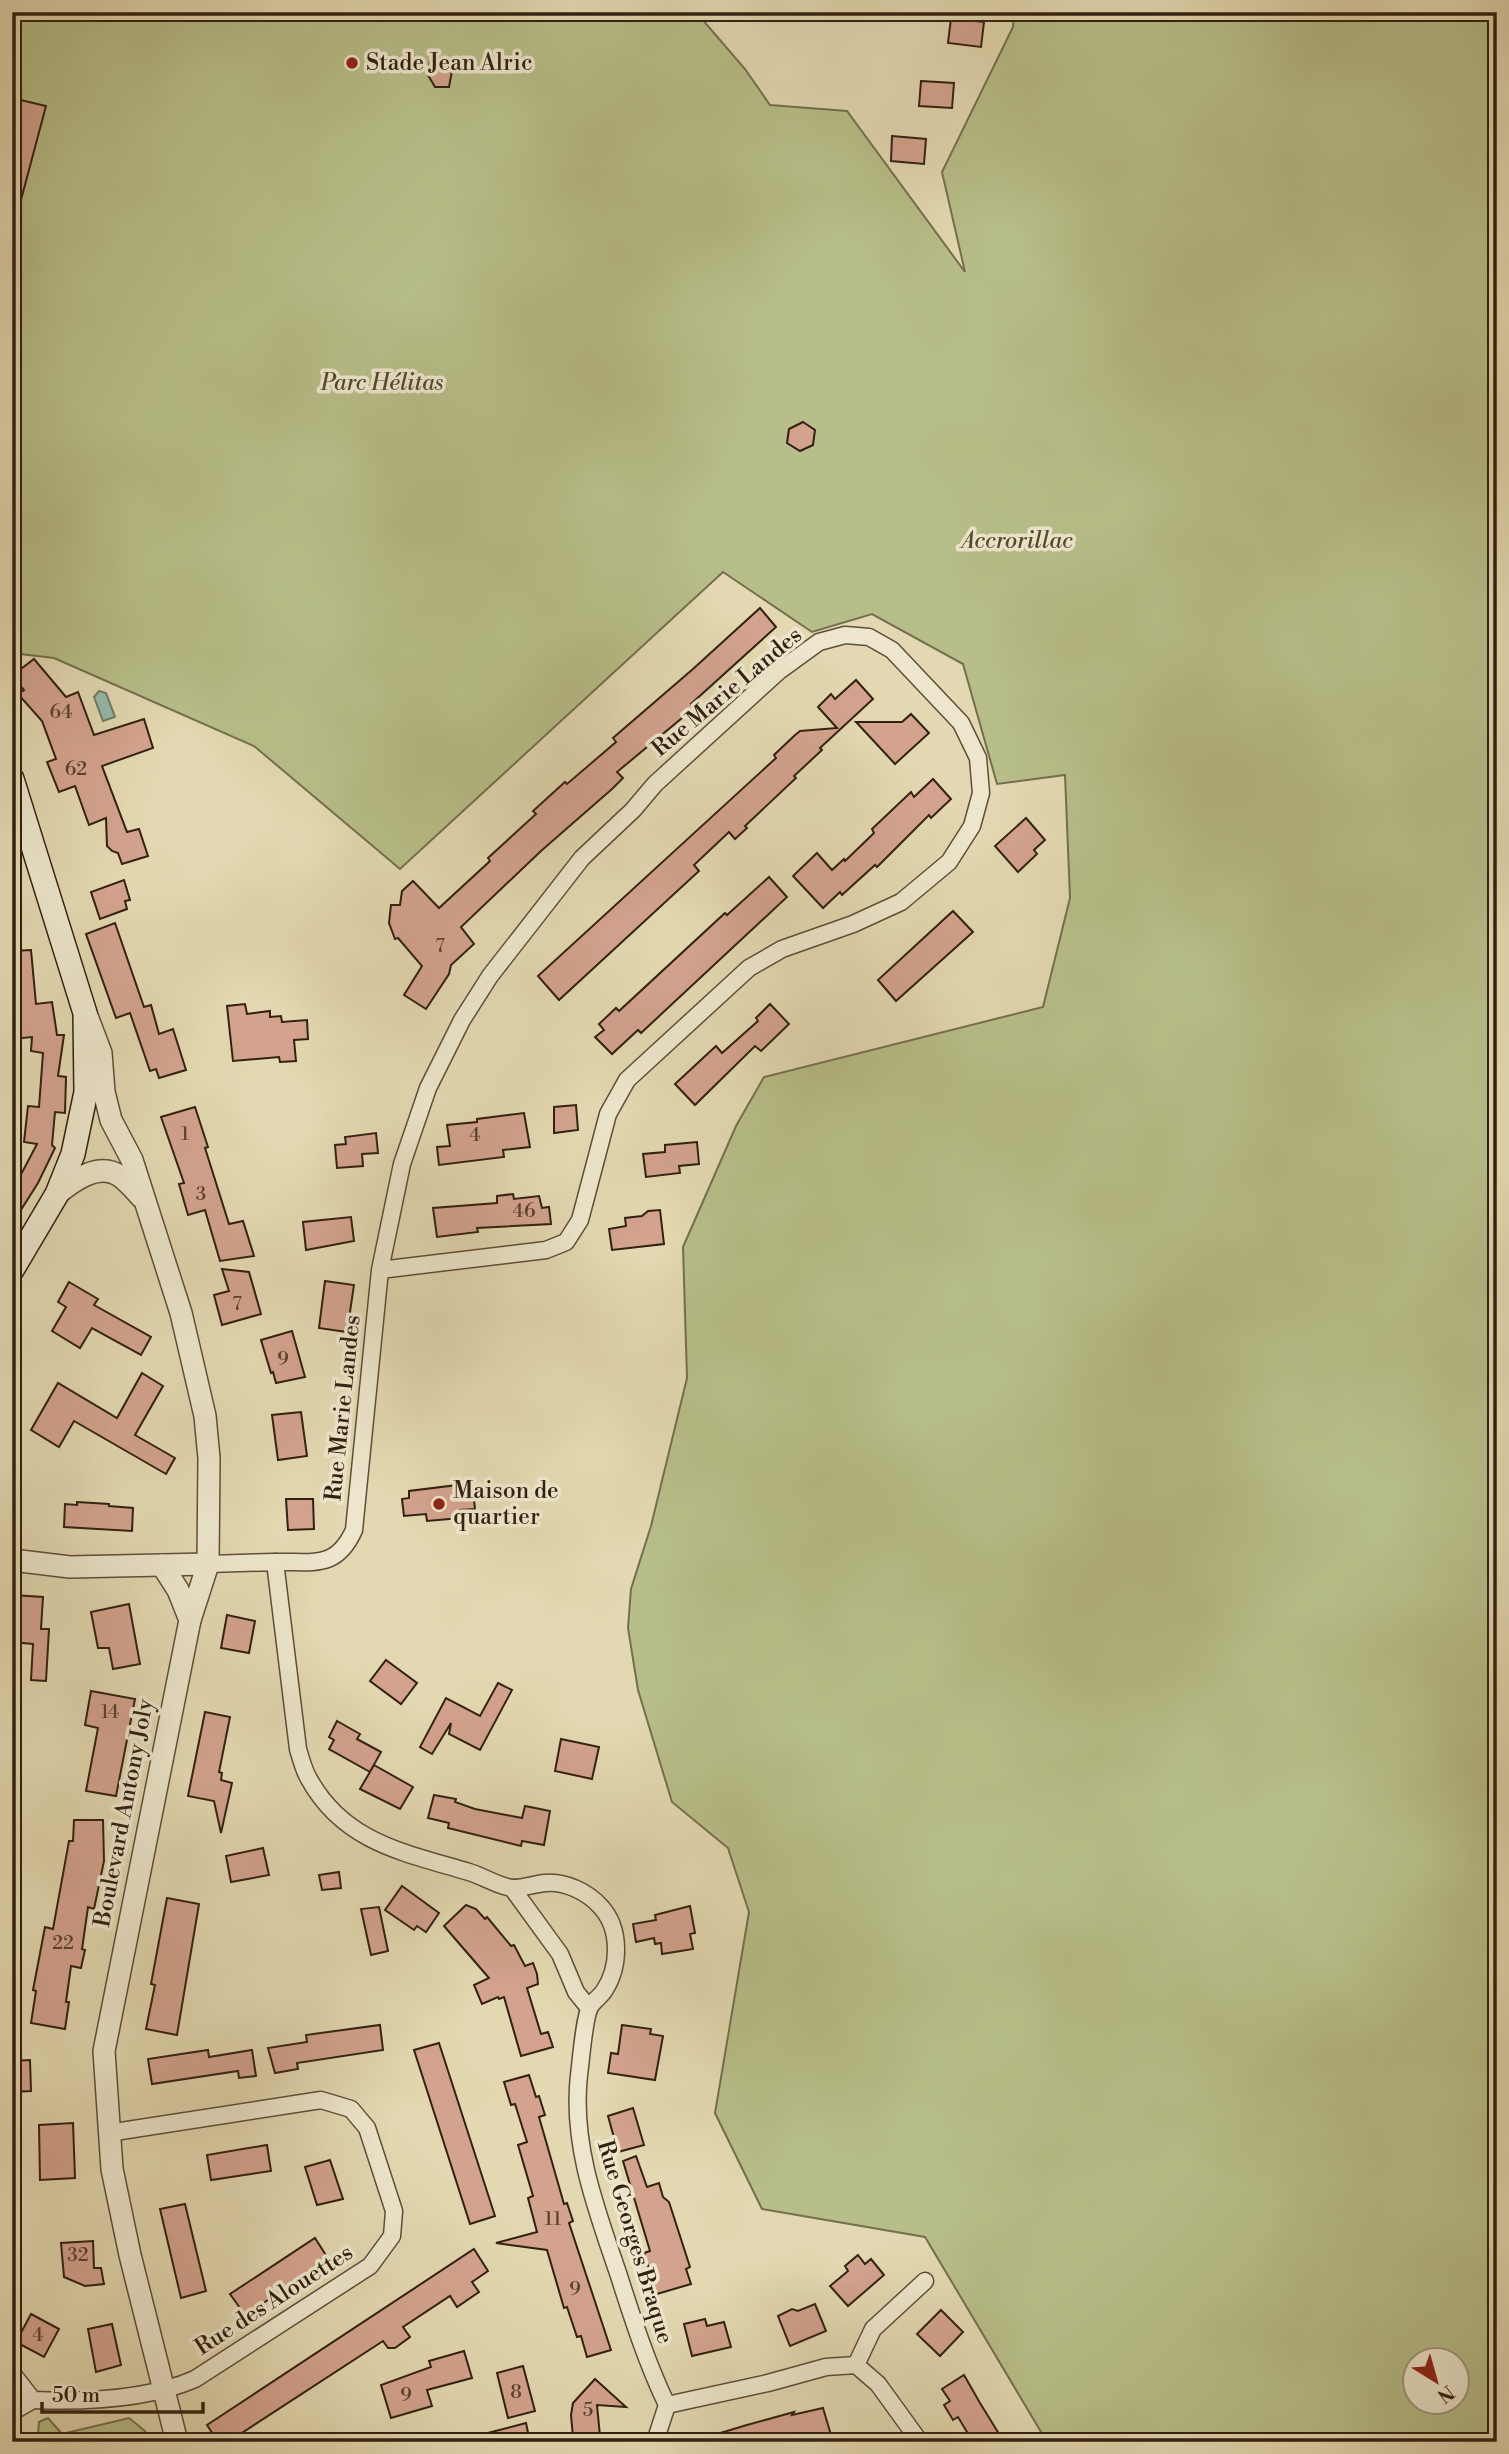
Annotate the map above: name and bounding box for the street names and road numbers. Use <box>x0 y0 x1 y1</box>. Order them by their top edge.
street label: Rue Marie Landes <box>646 621 808 763</box>
street label: Rue Marie Landes <box>319 1314 367 1502</box>
street label: Boulevard Antony Joly <box>88 1696 160 1930</box>
street label: Rue Georges Braque <box>591 2137 679 2347</box>
street label: Rue des Alouettes <box>190 2238 358 2362</box>

